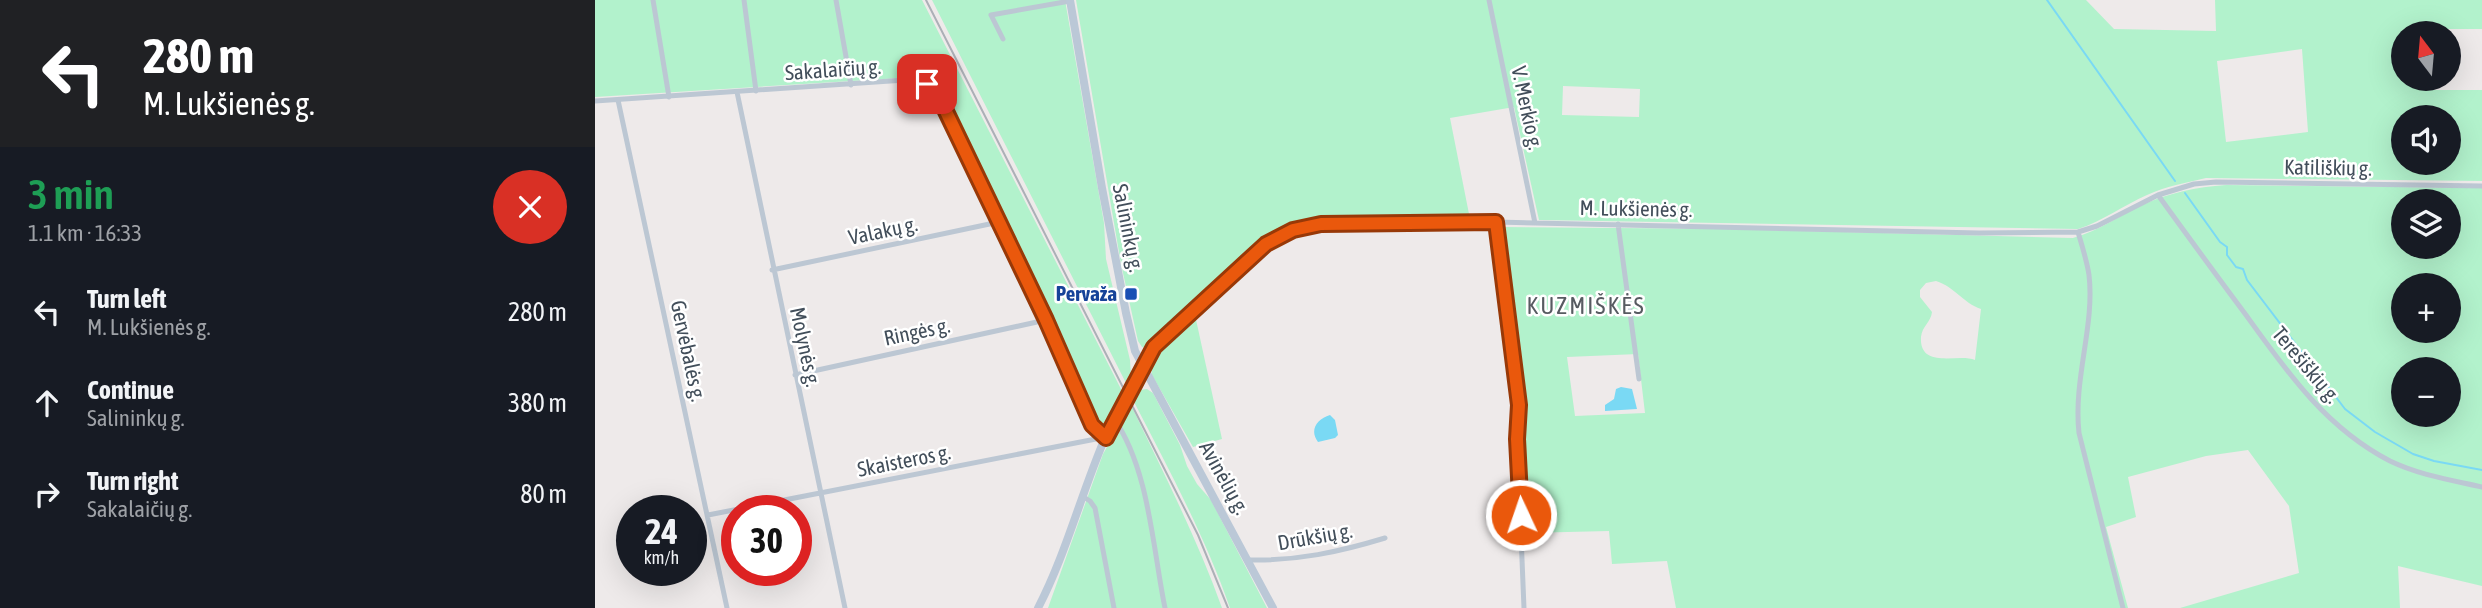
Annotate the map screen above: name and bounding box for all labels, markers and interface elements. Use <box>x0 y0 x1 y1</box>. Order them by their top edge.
north arrow <box>2391 21 2461 91</box>
map controls <box>2391 21 2461 427</box>
text: 280 m <box>143 27 254 83</box>
icon: left <box>28 28 119 119</box>
street label: Sakalaičių g. <box>784 54 882 84</box>
pin <box>897 54 957 114</box>
street label: V. Merkio g. <box>1507 64 1549 152</box>
icon: arrive <box>908 65 946 103</box>
text: M. Lukšienės g. <box>143 85 315 122</box>
button: sound <box>2391 105 2461 175</box>
street label: Katiliškių g. <box>2284 154 2372 180</box>
text: 3 min <box>28 170 114 218</box>
button: close <box>493 170 567 244</box>
street label: Salininkų g. <box>1109 182 1149 274</box>
button: layers <box>2391 189 2461 259</box>
street label: M. Lukšienės g. <box>1579 195 1693 221</box>
street label: Valakų g. <box>846 211 919 249</box>
text: 1.1 km · 16:33 <box>28 220 142 246</box>
button: + <box>2391 273 2461 343</box>
place label: Pervaža <box>1056 281 1117 305</box>
text: Turn left <box>87 284 167 314</box>
marker: Pervaža <box>1123 286 1139 302</box>
district label: KUZMIŠKĖS <box>1526 292 1646 319</box>
icon: left <box>28 293 66 331</box>
text: 280 m <box>508 297 567 327</box>
street label: Gervėbalės g. <box>667 298 711 403</box>
street label: Molynės g. <box>786 305 826 389</box>
street label: Ringės g. <box>882 312 952 350</box>
text: M. Lukšienės g. <box>87 314 211 340</box>
street label: Terešiškių g. <box>2268 321 2346 407</box>
button: − <box>2391 357 2461 427</box>
text: Continue <box>87 375 174 405</box>
icon: ahead <box>28 384 66 422</box>
text: 380 m <box>508 388 567 418</box>
text: Salininkų g. <box>87 405 185 431</box>
street label: Avinėlių g. <box>1195 437 1255 518</box>
street label: Skaisteros g. <box>855 439 953 481</box>
text: Turn right <box>87 466 178 496</box>
icon: right <box>28 475 66 513</box>
position arrow <box>1484 478 1558 552</box>
text: 80 m <box>520 479 567 509</box>
speed limit sign: 30 <box>721 495 812 586</box>
text: Sakalaičių g. <box>87 496 192 522</box>
text: 24 <box>645 511 678 551</box>
street label: Drūkšių g. <box>1276 518 1354 554</box>
text: km/h <box>644 547 679 568</box>

